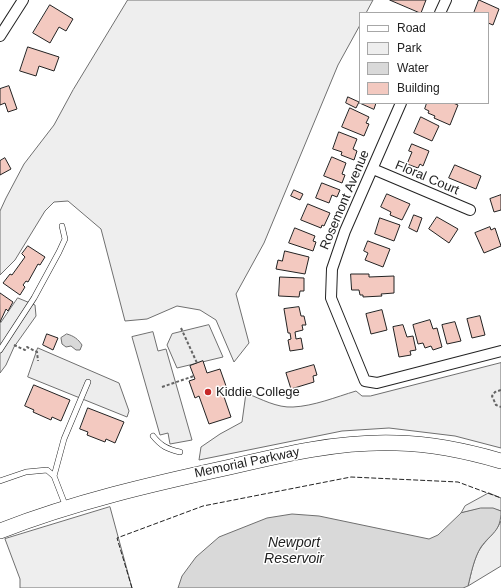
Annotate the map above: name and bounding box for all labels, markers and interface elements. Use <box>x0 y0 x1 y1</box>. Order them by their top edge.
legend <box>359 12 489 104</box>
text: Road <box>397 21 426 35</box>
text: Park <box>397 41 422 55</box>
text: Water <box>397 61 429 75</box>
text: Building <box>397 81 440 95</box>
street label: Rosemont Avenue <box>317 148 373 252</box>
street label: Floral Court <box>393 158 461 198</box>
place label: Kiddie College <box>216 384 300 400</box>
marker: Kiddie College <box>203 387 213 397</box>
street label: Memorial Parkway <box>193 444 301 482</box>
water label: Newport Reservoir <box>264 535 324 568</box>

